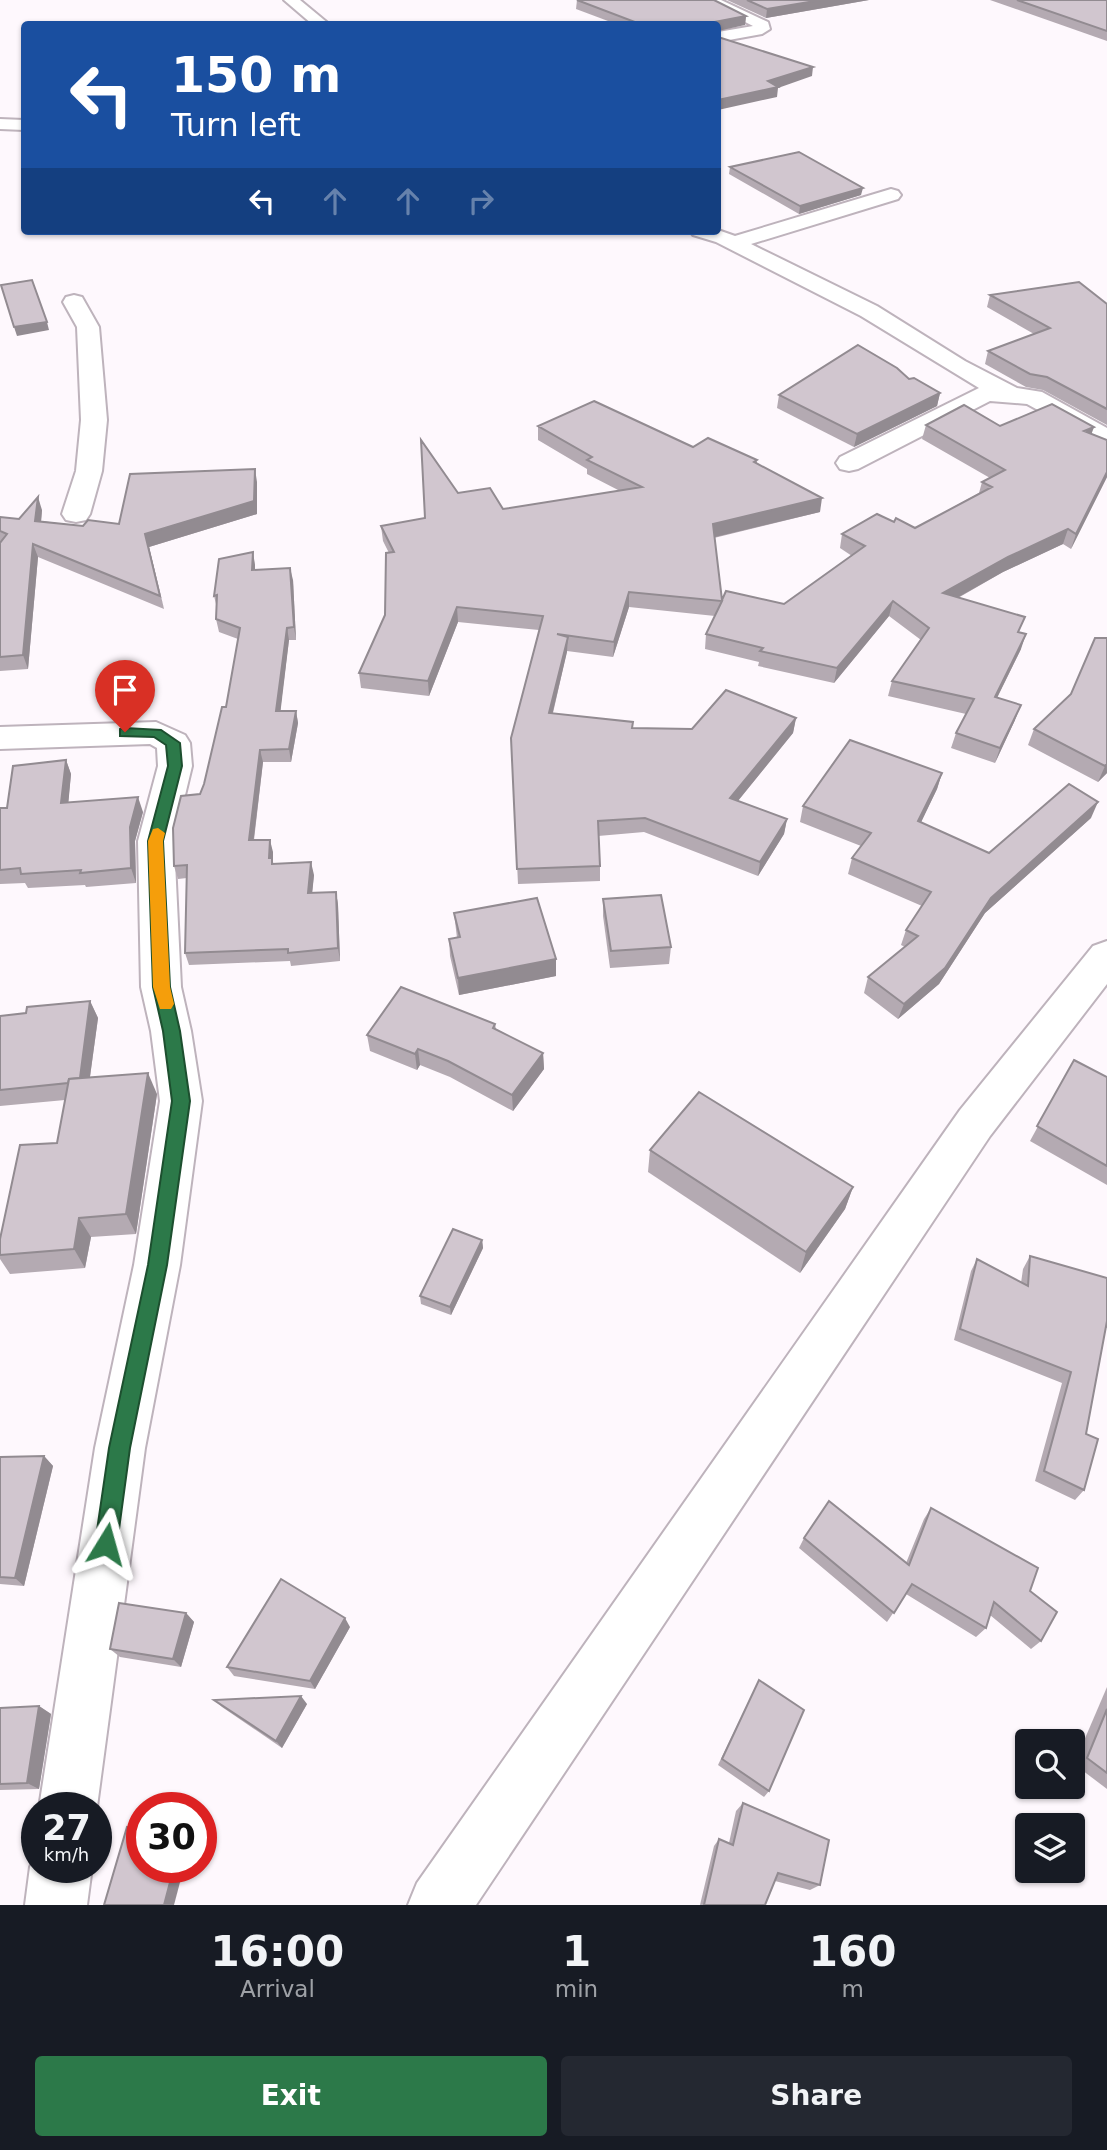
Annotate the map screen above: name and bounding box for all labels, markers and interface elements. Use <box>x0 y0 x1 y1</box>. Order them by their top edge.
text: 150 m <box>171 47 341 104</box>
icon: left <box>56 49 147 140</box>
text: Turn left <box>171 106 301 144</box>
icon: left <box>243 182 281 220</box>
icon: ahead <box>316 182 354 220</box>
icon: ahead <box>389 182 427 220</box>
icon: right <box>462 182 500 220</box>
pin <box>95 660 155 732</box>
icon: arrive <box>106 671 144 709</box>
position arrow <box>69 1507 143 1581</box>
map controls <box>1015 1729 1085 1883</box>
button: search <box>1015 1729 1085 1799</box>
speed limit sign: 30 <box>126 1792 217 1883</box>
text: 27 <box>42 1808 91 1848</box>
button: layers <box>1015 1813 1085 1883</box>
text: km/h <box>44 1844 89 1865</box>
text: 16:00 <box>211 1927 344 1976</box>
text: 1 <box>562 1927 591 1976</box>
text: 160 <box>809 1927 896 1976</box>
text: Arrival <box>240 1976 315 2002</box>
text: min <box>555 1976 598 2002</box>
text: m <box>841 1976 864 2002</box>
button: Exit <box>35 2056 547 2136</box>
button: Share <box>561 2056 1072 2136</box>

